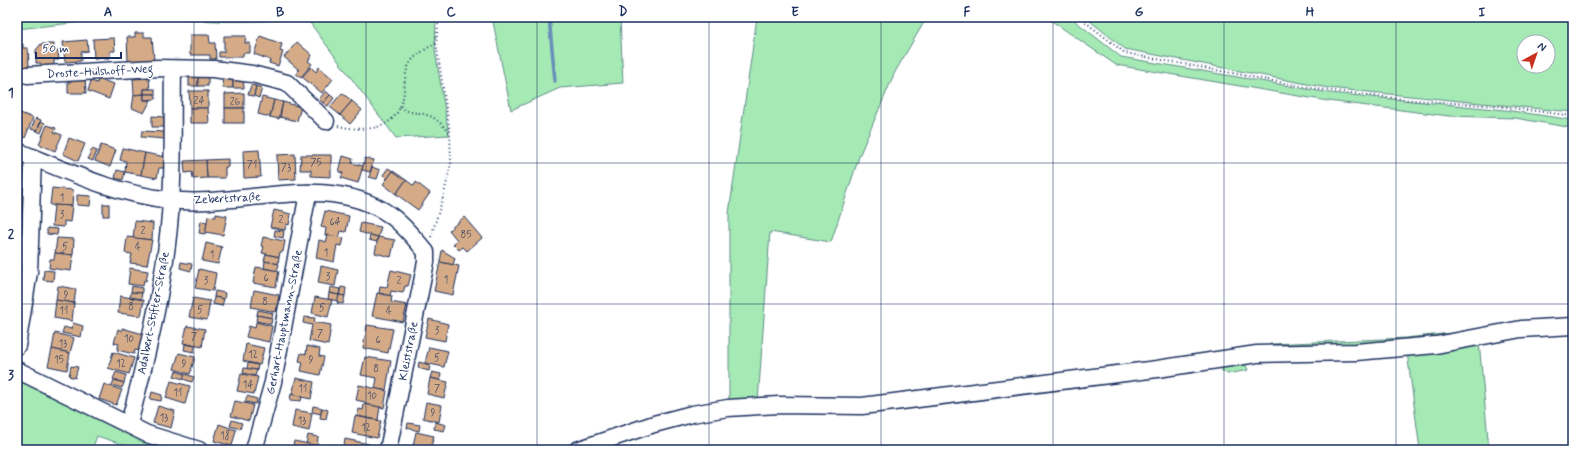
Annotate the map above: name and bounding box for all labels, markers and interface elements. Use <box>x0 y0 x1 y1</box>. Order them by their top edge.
text: A <box>104 4 112 21</box>
text: B <box>276 4 285 21</box>
text: C <box>446 4 456 21</box>
text: D <box>619 4 628 21</box>
text: E <box>791 4 799 21</box>
text: F <box>964 4 971 21</box>
text: G <box>1135 4 1144 21</box>
text: H <box>1306 4 1315 21</box>
text: I <box>1479 4 1486 21</box>
scale bar <box>36 34 121 60</box>
north arrow <box>1516 34 1556 74</box>
text: N <box>1534 39 1549 55</box>
text: 50 m <box>42 41 69 57</box>
street label: Droste-Hülshoff-Weg <box>46 61 154 84</box>
text: 1 <box>8 85 14 102</box>
house number: 24 <box>194 95 204 108</box>
house number: 26 <box>230 96 241 109</box>
house number: 75 <box>310 157 322 170</box>
house number: 71 <box>247 159 257 172</box>
house number: 73 <box>281 162 291 175</box>
street label: Zebertstraße <box>193 189 261 209</box>
house number: 1 <box>60 192 64 205</box>
house number: 3 <box>60 209 65 222</box>
house number: 2 <box>279 214 284 227</box>
house number: 64 <box>329 216 341 229</box>
house number: 2 <box>141 225 146 238</box>
text: 2 <box>8 226 15 243</box>
house number: 85 <box>461 229 471 242</box>
house number: 5 <box>62 241 68 254</box>
house number: 4 <box>135 241 141 254</box>
house number: 1 <box>324 247 328 260</box>
street label: Gerhart-Hauptmann-Straße <box>263 248 307 396</box>
house number: 1 <box>210 249 214 262</box>
street label: Adalbert-Stifter-Straße <box>134 250 174 376</box>
house number: 3 <box>326 271 331 284</box>
house number: 6 <box>263 272 269 285</box>
house number: 1 <box>444 274 448 287</box>
house number: 3 <box>204 275 209 288</box>
house number: 2 <box>397 275 402 288</box>
house number: 9 <box>64 289 69 302</box>
house number: 8 <box>262 296 268 309</box>
house number: 8 <box>128 301 134 314</box>
house number: 5 <box>319 302 325 315</box>
house number: 5 <box>197 304 203 317</box>
house number: 11 <box>60 305 68 318</box>
house number: 4 <box>386 305 392 318</box>
street label: Kleiststraße <box>395 320 423 382</box>
house number: 3 <box>435 325 440 338</box>
house number: 7 <box>317 328 323 341</box>
house number: 7 <box>191 331 197 344</box>
house number: 10 <box>124 333 134 346</box>
house number: 6 <box>375 334 381 347</box>
house number: 13 <box>59 338 67 351</box>
house number: 12 <box>248 349 258 362</box>
house number: 5 <box>434 352 440 365</box>
house number: 15 <box>54 354 64 367</box>
house number: 9 <box>309 354 314 367</box>
house number: 12 <box>116 358 126 371</box>
house number: 9 <box>182 358 187 371</box>
house number: 8 <box>373 363 379 376</box>
text: 3 <box>8 367 14 384</box>
house number: 14 <box>243 379 253 392</box>
house number: 11 <box>299 383 307 396</box>
house number: 7 <box>434 383 440 396</box>
house number: 11 <box>174 387 182 400</box>
house number: 10 <box>367 390 377 403</box>
house number: 9 <box>431 407 436 420</box>
house number: 13 <box>160 412 168 425</box>
house number: 13 <box>298 415 306 428</box>
house number: 12 <box>361 422 371 435</box>
house number: 18 <box>220 429 230 443</box>

